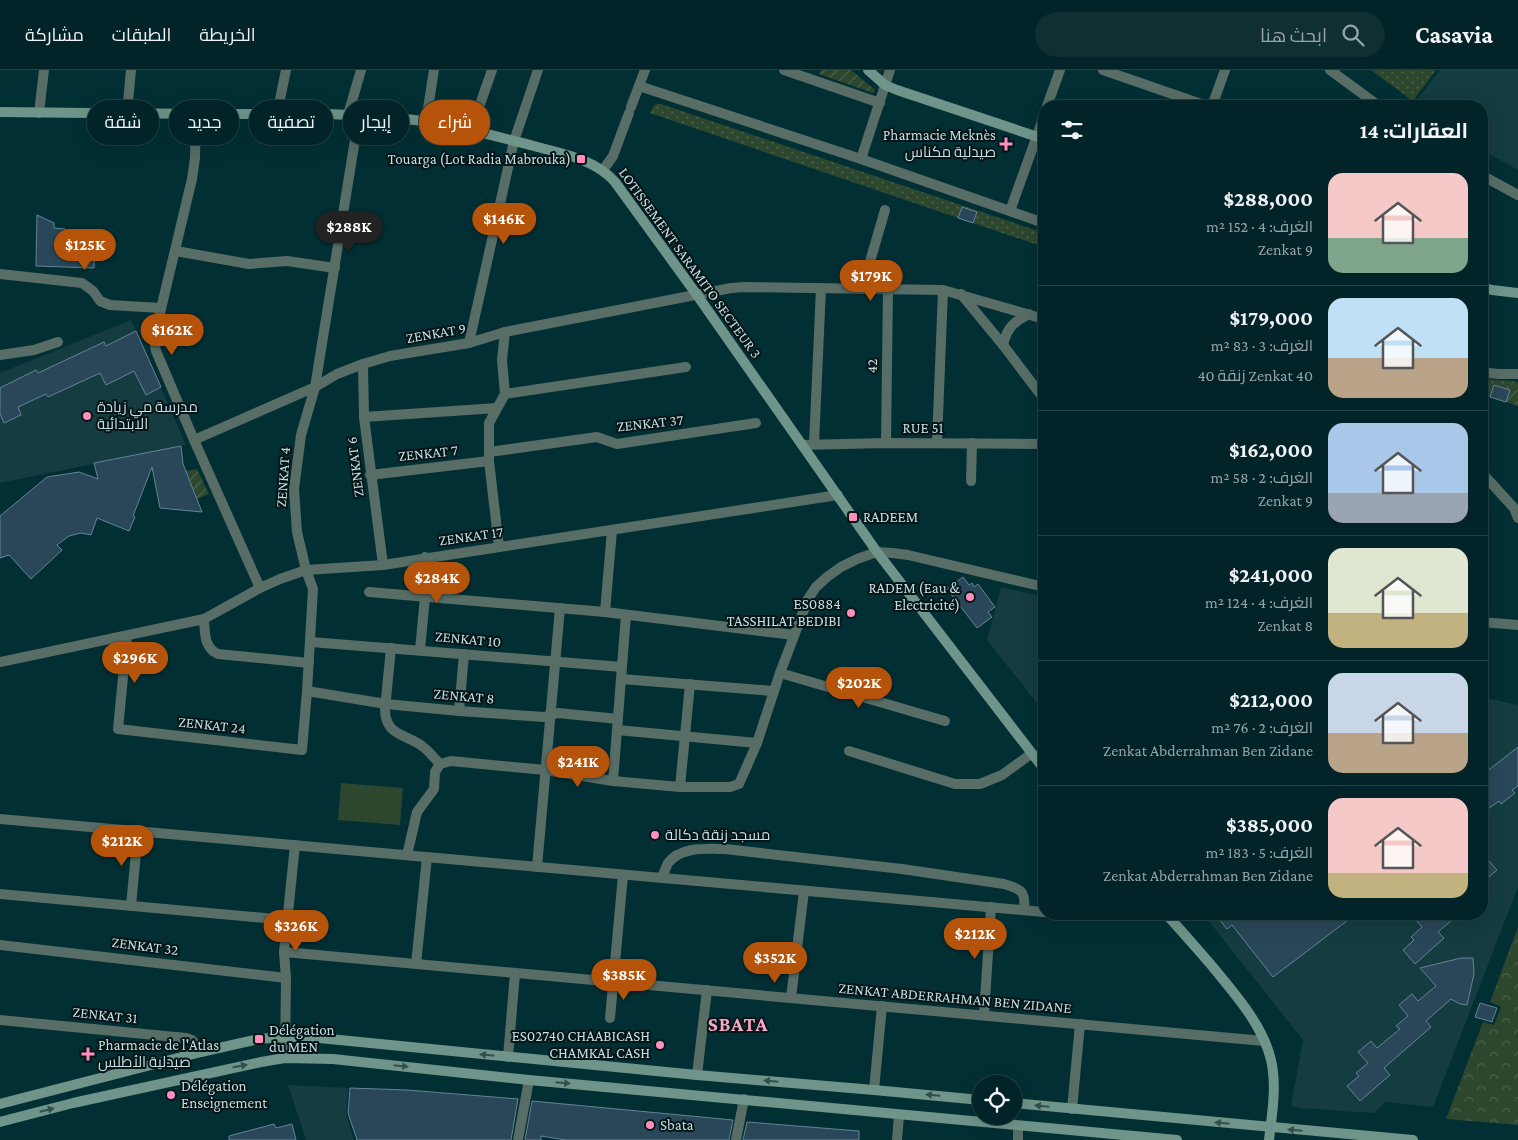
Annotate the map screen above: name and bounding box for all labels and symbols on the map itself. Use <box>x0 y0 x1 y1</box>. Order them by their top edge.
place label: Pharmacie Meknès صيدلية مكناس <box>883 127 996 162</box>
marker: Pharmacie Meknès صيدلية مكناس <box>1000 138 1012 150</box>
place label: Touarga (Lot Radia Mabrouka) <box>388 151 571 168</box>
marker: Touarga (Lot Radia Mabrouka) <box>575 153 587 165</box>
street label: LOTISSEMENT SARAMITO SECTEUR 3 <box>615 165 765 361</box>
pin: $146K <box>469 202 539 245</box>
pin: $288K <box>314 210 384 253</box>
pin: $125K <box>50 228 120 271</box>
pin: $179K <box>836 260 906 302</box>
pin: $162K <box>137 314 207 356</box>
street label: ZENKAT 9 <box>405 320 467 346</box>
street label: 42 <box>864 359 880 373</box>
place label: مدرسة مي زيادة الابتدائية <box>97 399 198 432</box>
marker: مدرسة مي زيادة الابتدائية <box>81 410 93 422</box>
street label: ZENKAT 37 <box>616 412 684 434</box>
street label: RUE 51 <box>903 420 943 436</box>
street label: ZENKAT 6 <box>343 436 367 498</box>
street label: ZENKAT 7 <box>397 442 459 464</box>
street label: ZENKAT 4 <box>273 446 293 508</box>
place label: RADEEM <box>863 509 918 525</box>
marker: RADEEM <box>847 511 859 523</box>
street label: ZENKAT 17 <box>438 524 504 548</box>
pin: $284K <box>402 562 472 604</box>
place label: RADEM (Eau & Electricité) <box>869 580 961 614</box>
marker: RADEM (Eau & Electricité) <box>964 591 976 603</box>
place label: ES0884 TASSHILAT BEDIBI <box>726 596 841 629</box>
marker: ES0884 TASSHILAT BEDIBI <box>845 607 857 619</box>
street label: ZENKAT 10 <box>434 628 502 650</box>
pin: $296K <box>100 642 170 684</box>
pin: $202K <box>824 666 894 709</box>
street label: ZENKAT 8 <box>433 685 495 707</box>
street label: ZENKAT 24 <box>177 713 247 737</box>
pin: $241K <box>543 746 613 788</box>
pin: $212K <box>87 824 157 867</box>
place label: مسجد زنقة دكالة <box>665 827 770 844</box>
marker: مسجد زنقة دكالة <box>649 829 661 841</box>
pin: $326K <box>261 910 331 952</box>
pin: $212K <box>940 918 1010 960</box>
street label: ZENKAT 32 <box>111 934 179 958</box>
pin: $352K <box>740 942 810 984</box>
pin: $385K <box>589 958 659 1001</box>
street label: ZENKAT ABDERRAHMAN BEN ZIDANE <box>838 980 1072 1016</box>
street label: ZENKAT 31 <box>72 1004 138 1026</box>
district label: SBATA <box>708 1013 768 1035</box>
place label: Délégation du MEN <box>269 1022 335 1055</box>
place label: ES02740 CHAABICASH CHAMKAL CASH <box>512 1028 650 1061</box>
marker: Délégation du MEN <box>253 1033 265 1045</box>
place label: Pharmacie de l'Atlas صيدلية الأطلس <box>98 1037 219 1072</box>
marker: ES02740 CHAABICASH CHAMKAL CASH <box>654 1039 666 1051</box>
marker: Pharmacie de l'Atlas صيدلية الأطلس <box>82 1048 94 1060</box>
one-way arrow <box>479 1051 495 1059</box>
one-way arrow <box>232 1061 248 1069</box>
one-way arrow <box>394 1062 410 1070</box>
one-way arrow <box>763 1077 779 1085</box>
place label: Délégation Enseignement <box>181 1078 268 1112</box>
one-way arrow <box>555 1079 571 1087</box>
marker: Délégation Enseignement <box>165 1089 177 1101</box>
one-way arrow <box>924 1091 940 1099</box>
one-way arrow <box>1034 1102 1050 1110</box>
one-way arrow <box>40 1105 55 1113</box>
place label: Sbata <box>660 1117 694 1133</box>
marker: Sbata <box>644 1119 656 1131</box>
one-way arrow <box>1213 1119 1229 1127</box>
one-way arrow <box>1287 1126 1303 1134</box>

